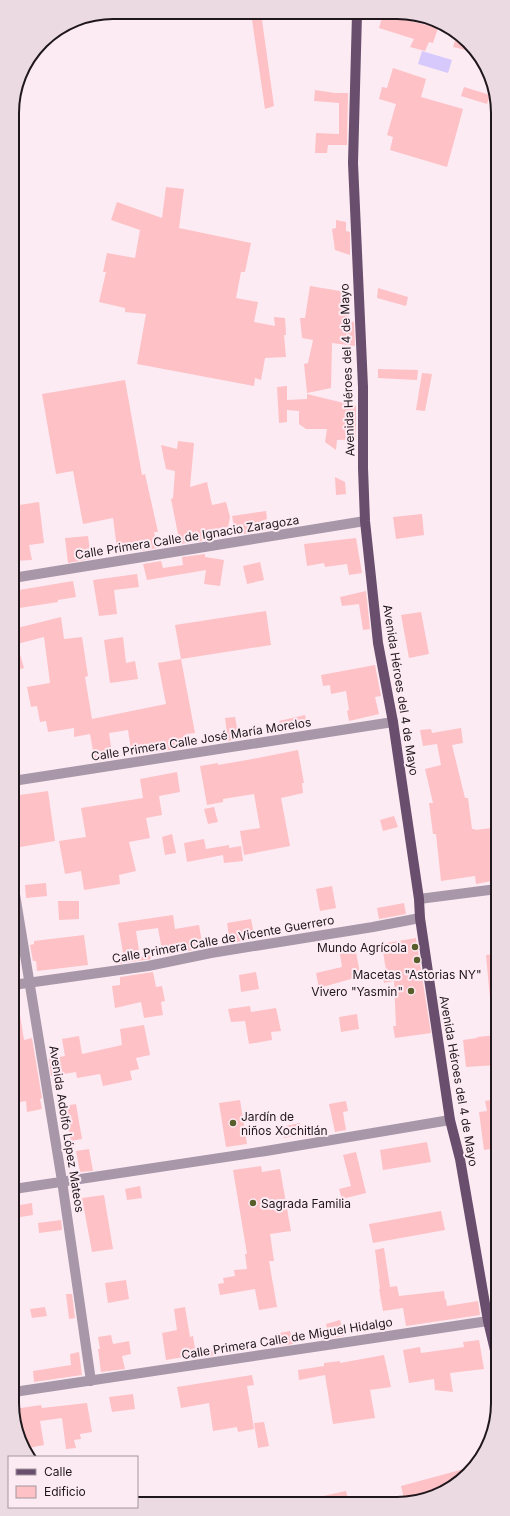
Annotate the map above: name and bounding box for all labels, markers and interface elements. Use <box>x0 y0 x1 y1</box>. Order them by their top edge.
street label: Avenida Héroes del 4 de Mayo <box>336 283 358 457</box>
street label: Calle Primera Calle de Ignacio Zaragoza <box>74 512 300 562</box>
street label: Avenida Héroes del 4 de Mayo <box>380 603 422 777</box>
street label: Calle Primera Calle José María Morelos <box>90 714 312 764</box>
street label: Calle Primera Calle de Vicente Guerrero <box>111 912 335 966</box>
place label: Mundo Agrícola <box>317 940 407 955</box>
marker: Mundo Agrícola <box>410 942 420 952</box>
marker: Macetas "Astorias NY" <box>412 955 422 965</box>
place label: Macetas "Astorias NY" <box>353 967 481 982</box>
place label: Vivero "Yasmin" <box>311 984 403 999</box>
marker: Vivero "Yasmin" <box>406 986 416 996</box>
street label: Avenida Héroes del 4 de Mayo <box>437 994 481 1168</box>
street label: Avenida Adolfo López Mateos <box>46 1044 88 1214</box>
place label: Jardín de niños Xochitlán <box>241 1109 328 1138</box>
marker: Jardín de niños Xochitlán <box>228 1118 238 1128</box>
place label: Sagrada Familia <box>261 1196 351 1211</box>
marker: Sagrada Familia <box>248 1198 258 1208</box>
street label: Calle Primera Calle de Miguel Hidalgo <box>180 1314 394 1362</box>
legend <box>8 1456 138 1508</box>
text: Calle <box>44 1464 72 1479</box>
text: Edificio <box>44 1484 86 1499</box>

